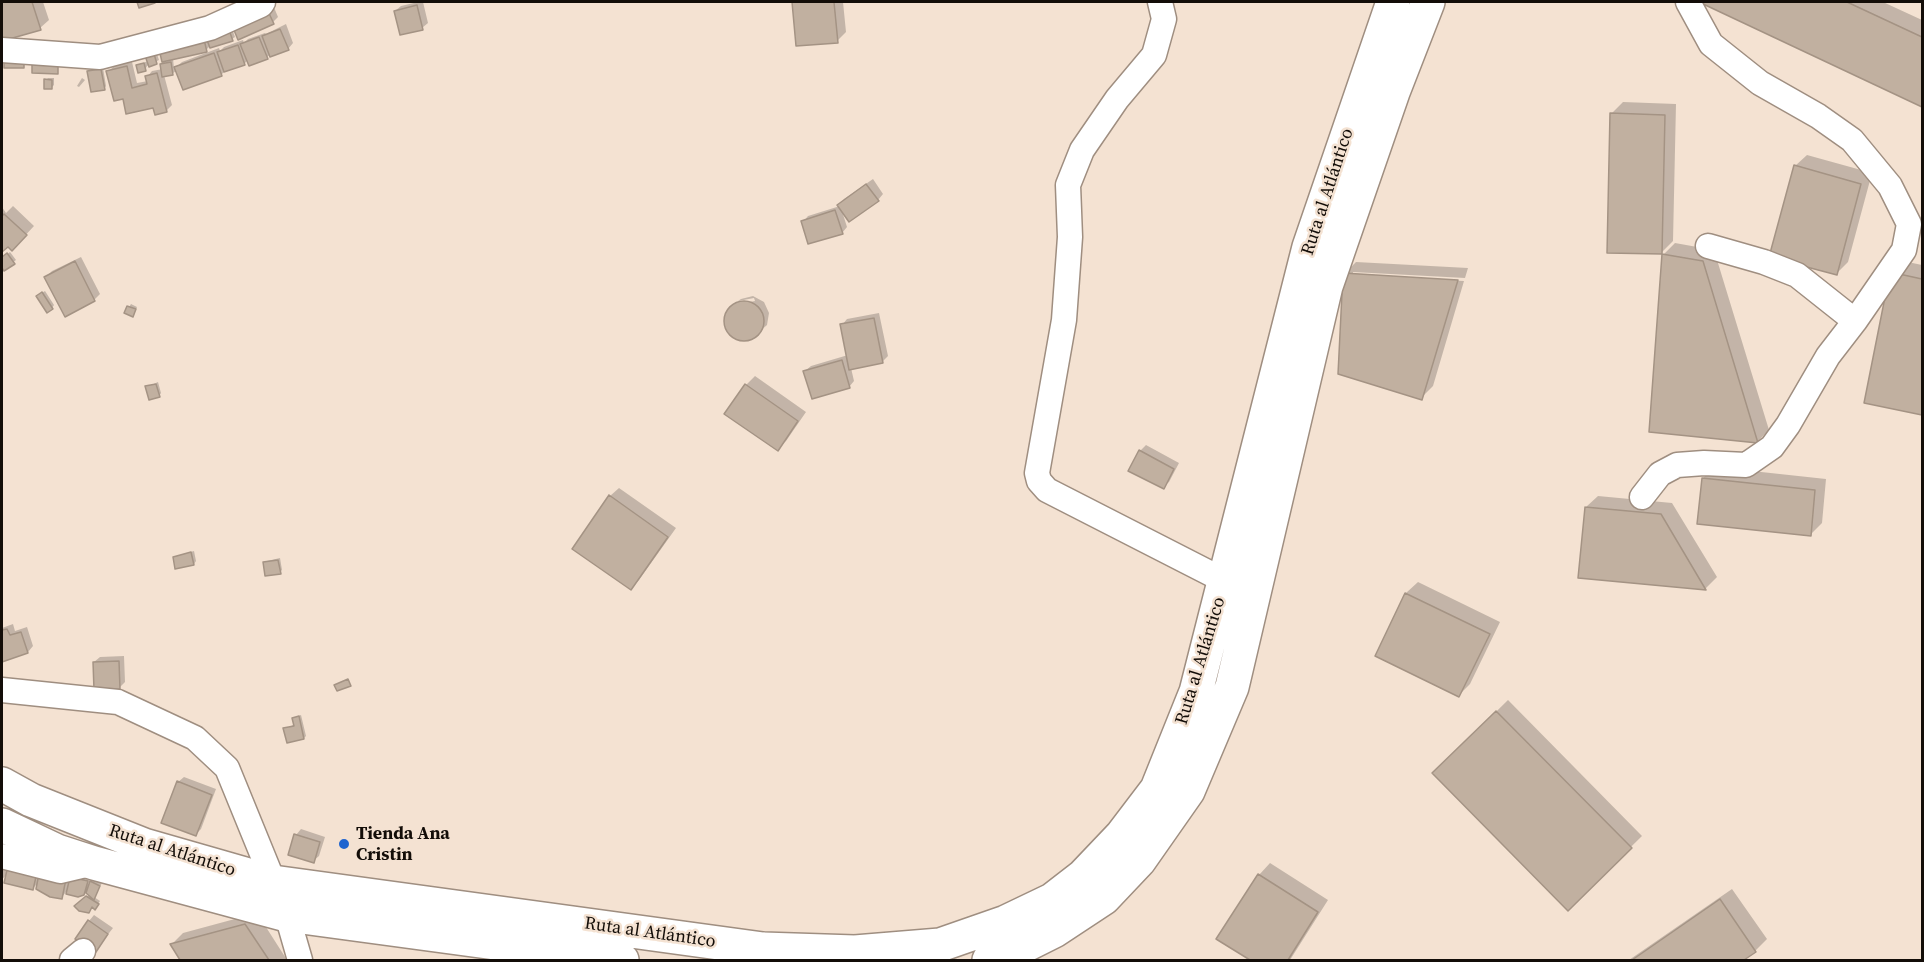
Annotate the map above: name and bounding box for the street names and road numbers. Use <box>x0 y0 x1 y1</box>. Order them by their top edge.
street label: Ruta al Atlántico <box>1297 126 1359 258</box>
street label: Ruta al Atlántico <box>1171 595 1231 727</box>
street label: Ruta al Atlántico <box>106 820 238 882</box>
street label: Ruta al Atlántico <box>583 913 717 953</box>

